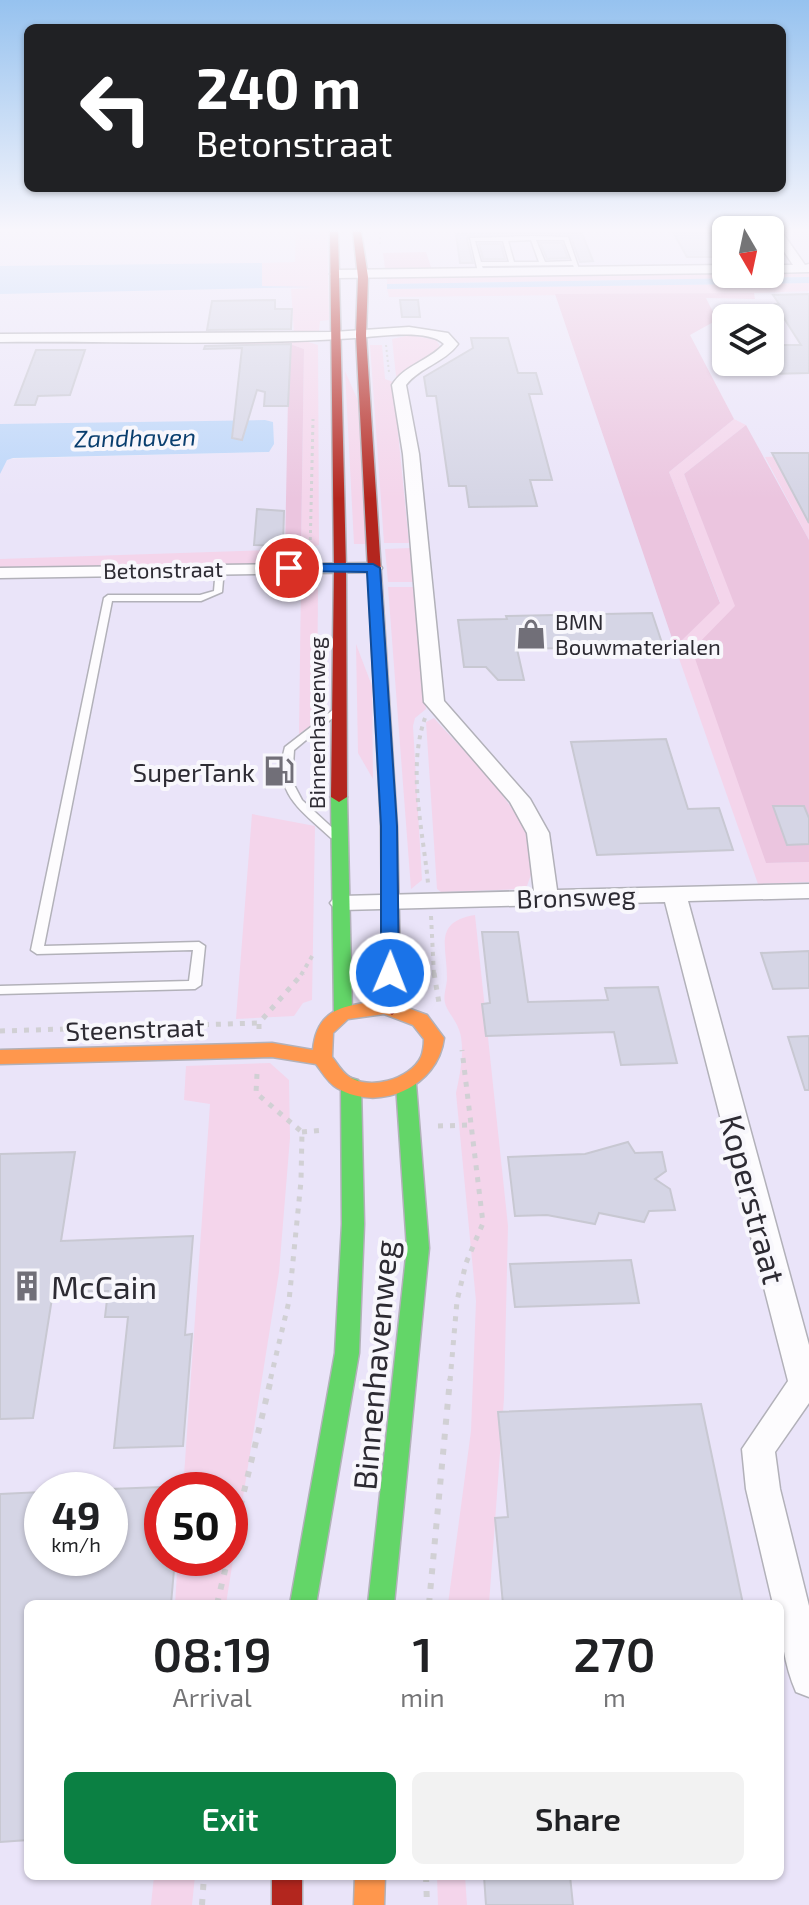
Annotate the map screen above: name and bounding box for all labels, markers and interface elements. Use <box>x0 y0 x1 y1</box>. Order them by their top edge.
text: 240 m <box>196 53 361 120</box>
icon: left <box>64 56 168 160</box>
text: Betonstraat <box>196 121 392 164</box>
north arrow <box>712 216 784 288</box>
map controls <box>712 216 784 376</box>
button: layers <box>712 304 784 376</box>
water label: Zandhaven <box>74 421 196 453</box>
pin <box>255 534 323 602</box>
icon: arrive <box>267 546 311 590</box>
street label: Betonstraat <box>103 555 223 583</box>
place label: BMN Bouwmaterialen <box>555 608 721 659</box>
shop icon: BMN Bouwmaterialen <box>514 617 548 651</box>
street label: Binnenhavenweg <box>303 637 329 809</box>
fuel station icon: SuperTank <box>262 754 296 788</box>
place label: SuperTank <box>133 756 255 787</box>
street label: Bronsweg <box>516 878 636 914</box>
position arrow <box>348 931 432 1015</box>
street label: Steenstraat <box>65 1010 205 1046</box>
street label: Koperstraat <box>713 1110 795 1288</box>
street label: Binnenhavenweg <box>344 1238 404 1492</box>
place label: McCain <box>51 1267 157 1305</box>
building icon: McCain <box>10 1269 44 1303</box>
speed limit sign: 50 <box>144 1472 248 1576</box>
text: 49 <box>51 1490 101 1538</box>
text: km/h <box>51 1532 101 1556</box>
text: 08:19 <box>153 1624 272 1682</box>
text: 1 <box>412 1624 432 1682</box>
text: 270 <box>573 1624 655 1682</box>
text: Arrival <box>173 1681 252 1712</box>
text: min <box>400 1681 445 1712</box>
text: m <box>603 1681 626 1712</box>
button: Exit <box>64 1772 396 1864</box>
button: Share <box>412 1772 744 1864</box>

